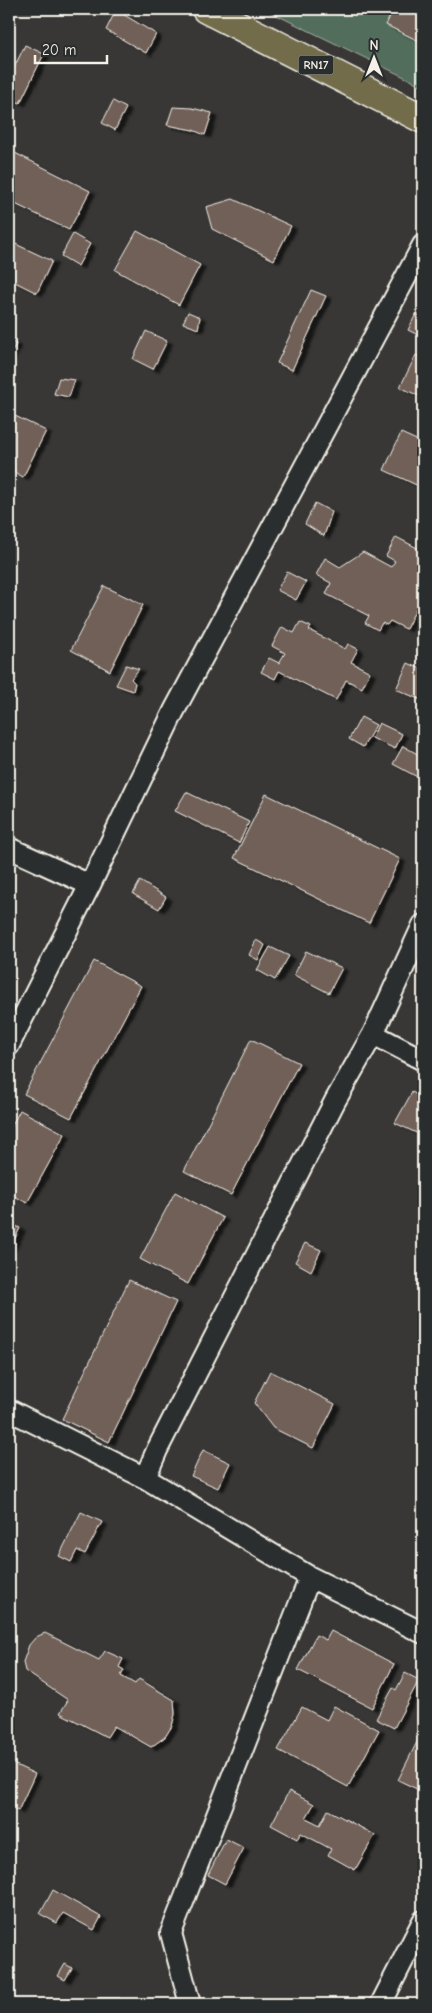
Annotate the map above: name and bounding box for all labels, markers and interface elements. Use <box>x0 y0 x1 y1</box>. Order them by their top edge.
scale bar <box>35 32 108 64</box>
north arrow <box>350 32 400 82</box>
text: N <box>369 37 379 54</box>
text: 20 m <box>42 41 76 59</box>
road number: RN17 <box>298 56 334 74</box>

